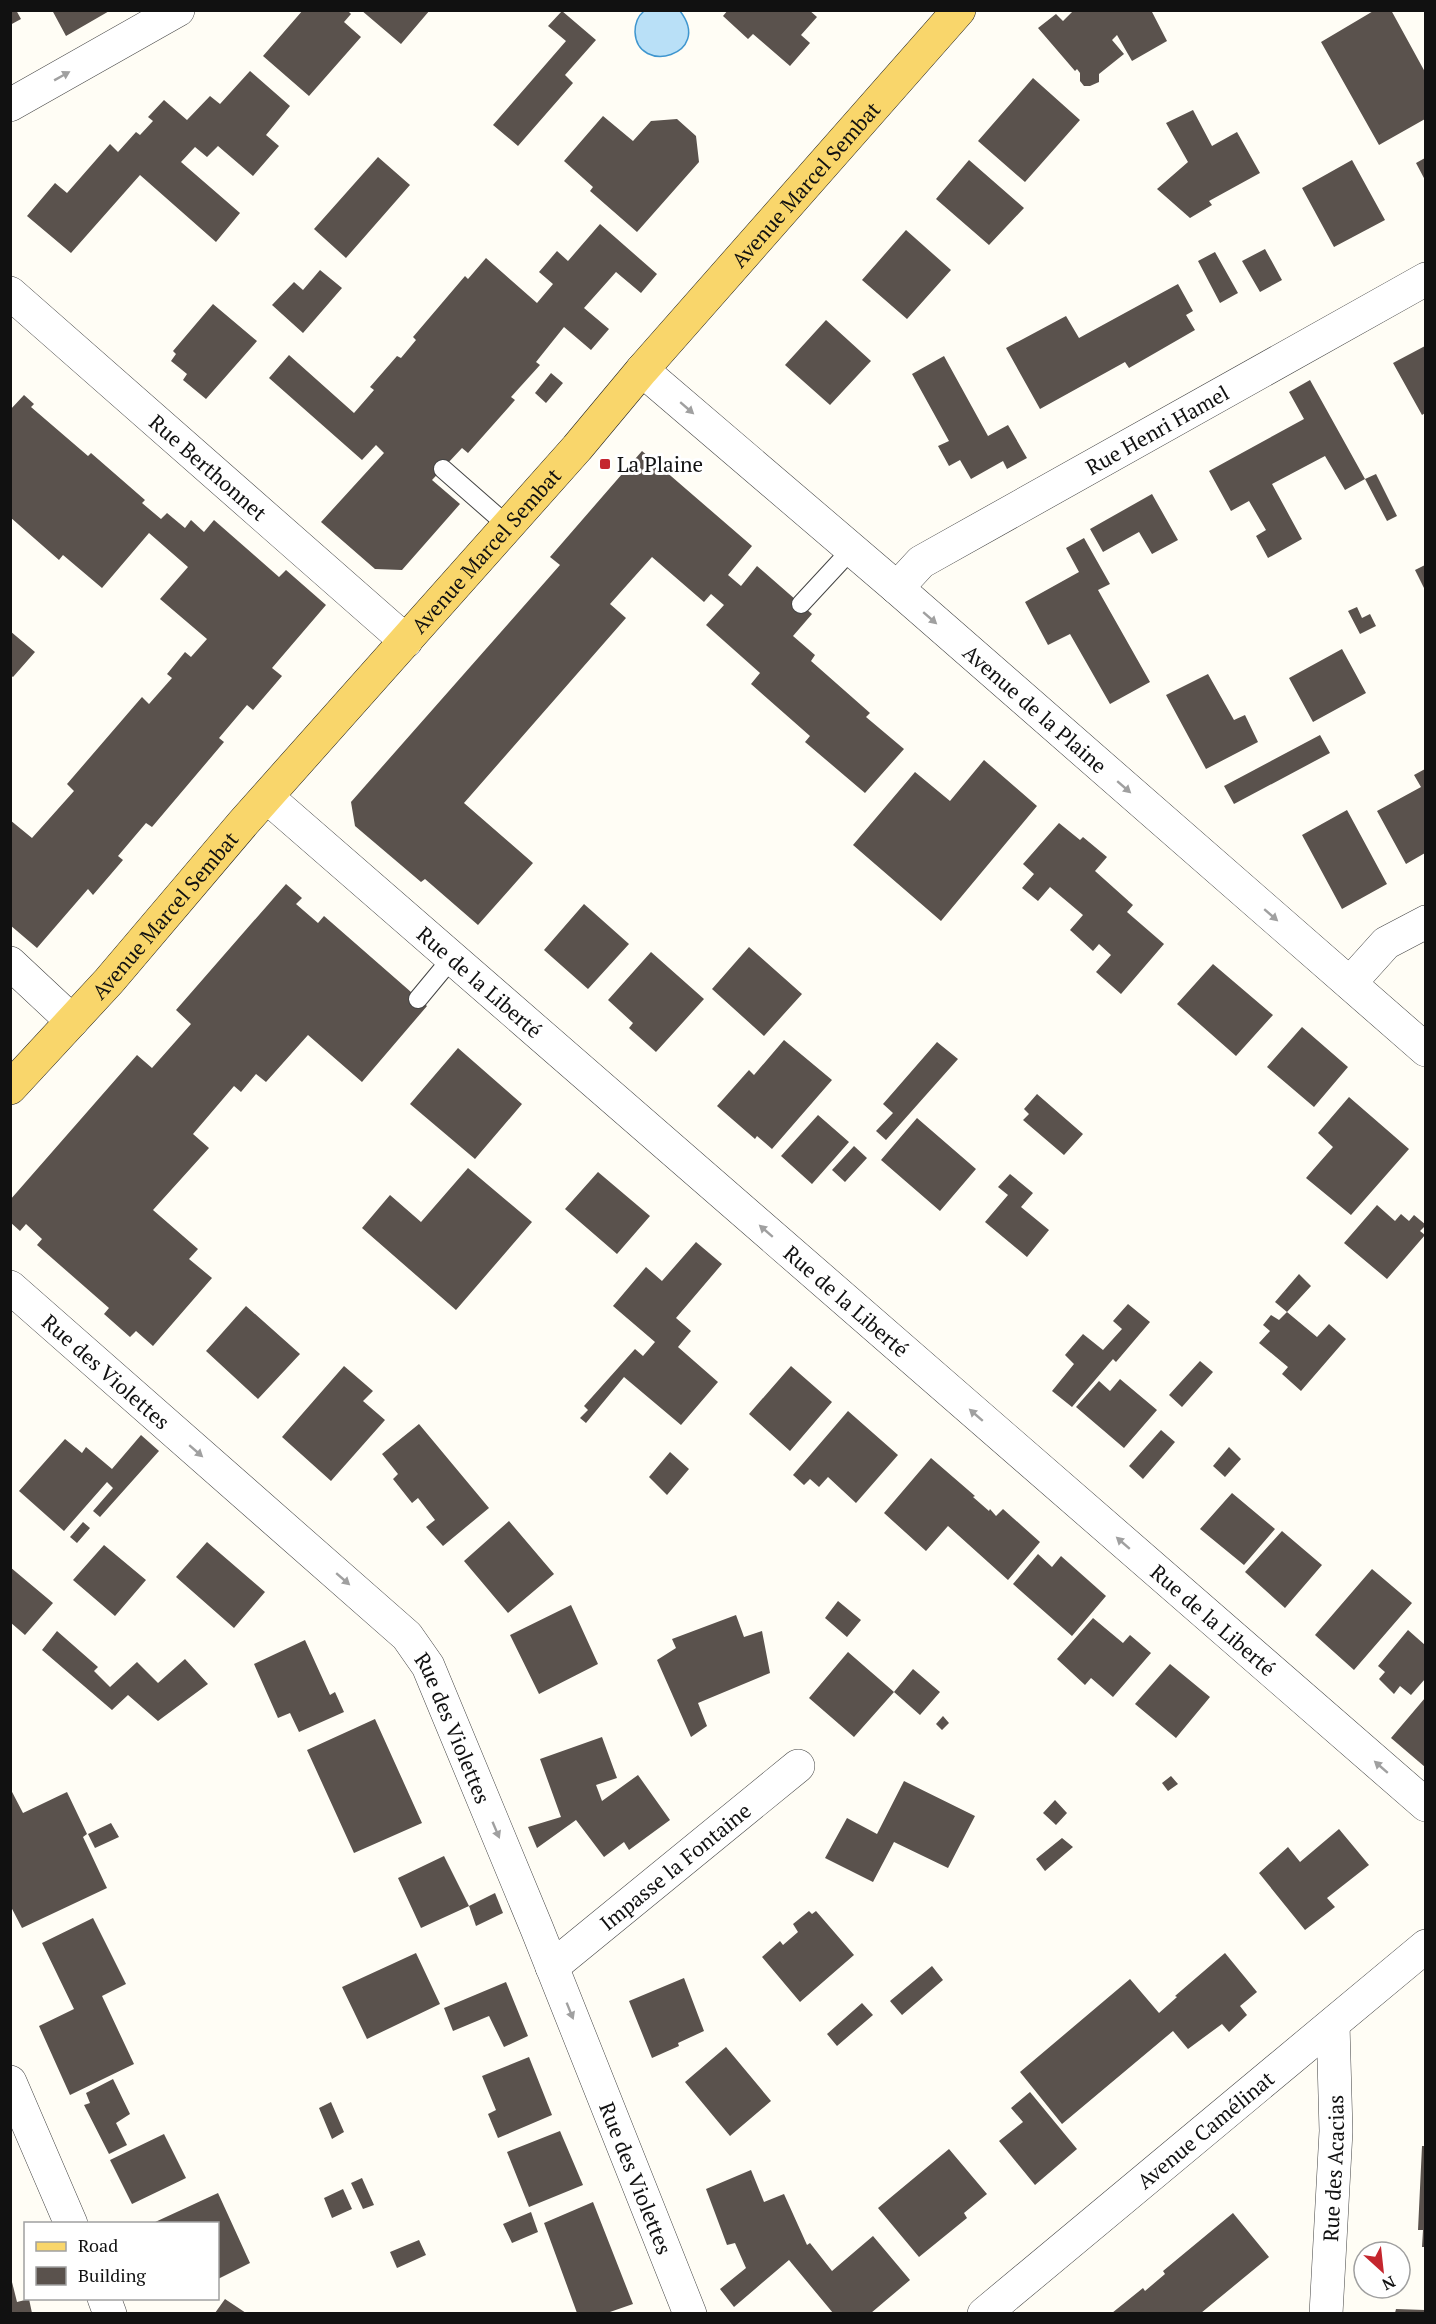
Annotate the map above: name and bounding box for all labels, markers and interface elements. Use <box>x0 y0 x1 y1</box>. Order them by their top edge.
one-way arrow <box>53 71 70 81</box>
street label: Avenue Marcel Sembat <box>725 95 886 273</box>
street label: Rue Henri Hamel <box>1080 378 1234 481</box>
one-way arrow <box>679 401 694 414</box>
street label: Rue Berthonnet <box>144 408 273 527</box>
place label: La Plaine <box>617 450 703 478</box>
marker: La Plaine <box>598 457 612 471</box>
street label: Avenue Marcel Sembat <box>405 462 567 639</box>
one-way arrow <box>922 611 938 624</box>
street label: Avenue de la Plaine <box>957 638 1113 779</box>
one-way arrow <box>1116 780 1131 793</box>
street label: Avenue Marcel Sembat <box>85 825 244 1005</box>
one-way arrow <box>1264 908 1279 922</box>
street label: Rue de la Liberté <box>411 920 548 1044</box>
one-way arrow <box>759 1225 774 1238</box>
street label: Rue de la Liberté <box>778 1239 915 1363</box>
street label: Rue des Violettes <box>36 1308 176 1435</box>
one-way arrow <box>968 1408 984 1421</box>
one-way arrow <box>189 1444 204 1458</box>
one-way arrow <box>1115 1536 1131 1549</box>
street label: Rue de la Liberté <box>1145 1558 1282 1682</box>
one-way arrow <box>335 1572 350 1585</box>
street label: Rue des Violettes <box>409 1647 497 1808</box>
one-way arrow <box>1374 1761 1389 1774</box>
street label: Impasse la Fontaine <box>594 1796 757 1936</box>
one-way arrow <box>491 1822 501 1840</box>
one-way arrow <box>566 2002 575 2020</box>
street label: Avenue Camélinat <box>1131 2064 1280 2195</box>
street label: Rue des Acacias <box>1316 2094 1350 2242</box>
street label: Rue des Violettes <box>593 2098 679 2258</box>
legend <box>24 2222 219 2300</box>
text: Road <box>78 2233 118 2257</box>
north arrow <box>1352 2240 1412 2300</box>
text: Building <box>78 2263 146 2287</box>
text: N <box>1378 2271 1399 2296</box>

